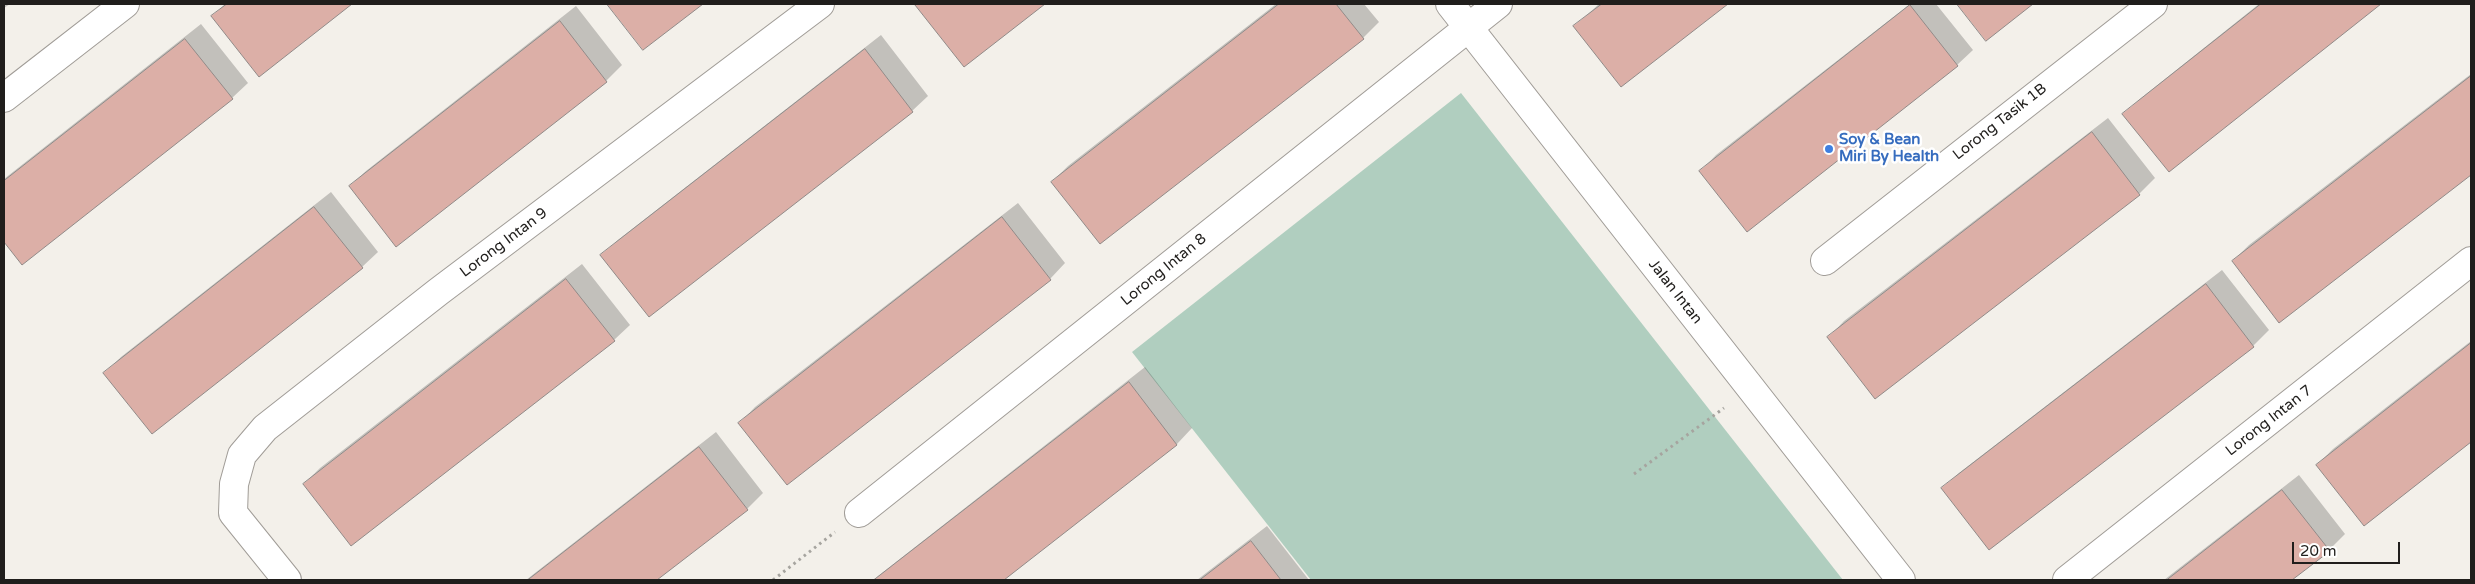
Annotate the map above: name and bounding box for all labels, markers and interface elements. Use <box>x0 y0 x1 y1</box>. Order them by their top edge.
street label: Lorong Tasik 1B <box>1950 80 2050 164</box>
place label: Soy & Bean Miri By Health <box>1839 131 1939 166</box>
marker: Soy & Bean Miri By Health <box>1823 143 1835 155</box>
street label: Lorong Intan 9 <box>457 204 551 282</box>
street label: Lorong Intan 8 <box>1118 230 1210 310</box>
street label: Jalan Intan <box>1644 256 1706 328</box>
street label: Lorong Intan 7 <box>2222 382 2316 460</box>
scale bar <box>2295 532 2402 564</box>
text: 20 m <box>2300 542 2337 560</box>

